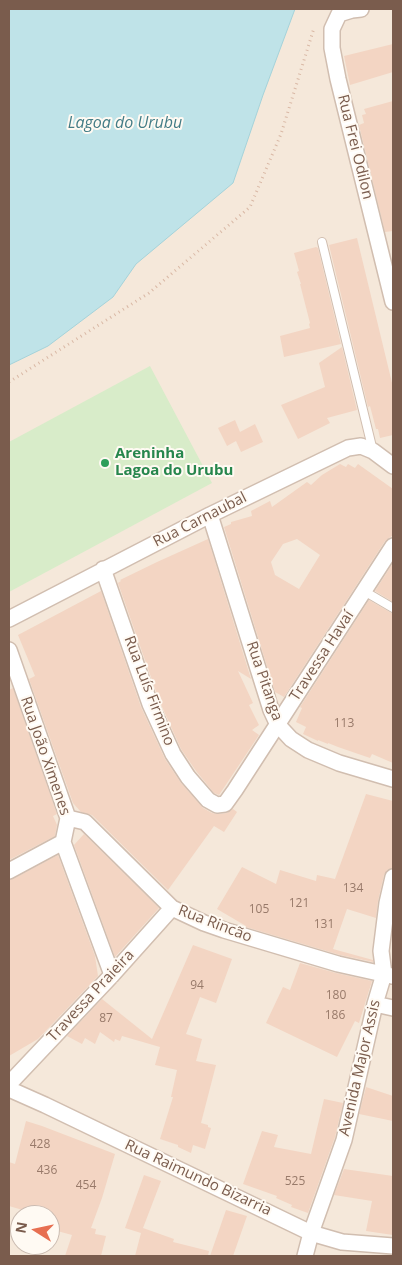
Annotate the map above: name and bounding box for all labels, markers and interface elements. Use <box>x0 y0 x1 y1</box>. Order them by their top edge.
street label: Rua Frei Odilon <box>333 93 377 201</box>
water label: Lagoa do Urubu <box>68 113 182 133</box>
place label: Areninha Lagoa do Urubu <box>115 445 233 480</box>
marker: Areninha Lagoa do Urubu <box>99 457 111 469</box>
street label: Rua Carnaubal <box>150 489 250 551</box>
street label: Travessa Havaí <box>286 607 358 705</box>
street label: Rua Luís Firmino <box>120 634 178 748</box>
street label: Rua Pitanga <box>242 639 286 723</box>
street label: Rua João Ximenes <box>16 694 74 818</box>
house number: 113 <box>334 717 354 731</box>
house number: 134 <box>343 882 363 896</box>
house number: 121 <box>289 897 309 911</box>
street label: Rua Rincão <box>176 902 254 946</box>
house number: 105 <box>249 903 269 917</box>
house number: 131 <box>314 918 334 932</box>
street label: Travessa Praieira <box>44 946 138 1046</box>
house number: 94 <box>190 979 204 993</box>
house number: 180 <box>326 989 346 1003</box>
street label: Avenida Major Assis <box>336 998 384 1138</box>
house number: 186 <box>325 1009 345 1023</box>
house number: 87 <box>99 1012 113 1026</box>
street label: Rua Raimundo Bizarria <box>122 1136 274 1220</box>
house number: 428 <box>30 1138 50 1152</box>
house number: 436 <box>37 1164 57 1178</box>
house number: 525 <box>285 1175 305 1189</box>
house number: 454 <box>76 1179 96 1193</box>
north arrow <box>10 1205 60 1255</box>
text: N <box>10 1220 31 1235</box>

